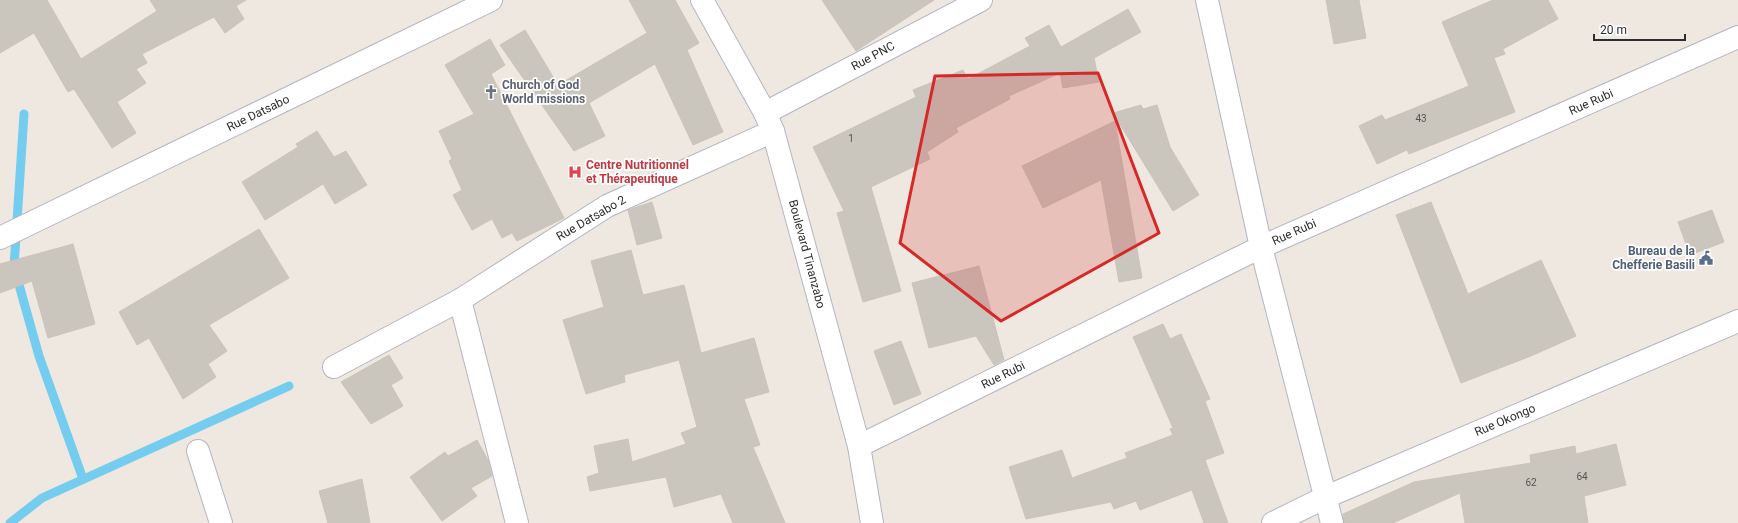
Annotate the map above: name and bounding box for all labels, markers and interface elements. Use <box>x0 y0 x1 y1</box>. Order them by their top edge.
scale bar <box>1594 16 1685 42</box>
text: 20 m <box>1600 23 1627 37</box>
street label: Rue PNC <box>849 39 897 73</box>
place label: Church of God World missions <box>502 78 585 106</box>
church icon: Church of God World missions <box>483 84 499 100</box>
street label: Rue Rubi <box>1567 86 1615 118</box>
street label: Rue Datsabo <box>224 92 292 134</box>
house number: 43 <box>1415 113 1427 124</box>
house number: 1 <box>848 133 854 144</box>
place label: Centre Nutritionnel et Thérapeutique <box>586 158 689 186</box>
hospital icon: Centre Nutritionnel et Thérapeutique <box>567 164 583 180</box>
street label: Rue Datsabo 2 <box>554 192 628 243</box>
street label: Boulevard Tinanzabo <box>786 198 828 310</box>
street label: Rue Rubi <box>1270 216 1318 248</box>
place label: Bureau de la Chefferie Basili <box>1612 244 1696 272</box>
public building icon: Bureau de la Chefferie Basili <box>1698 250 1714 266</box>
street label: Rue Rubi <box>979 358 1027 392</box>
street label: Rue Okongo <box>1472 401 1538 439</box>
house number: 64 <box>1576 471 1588 482</box>
house number: 62 <box>1525 477 1537 488</box>

